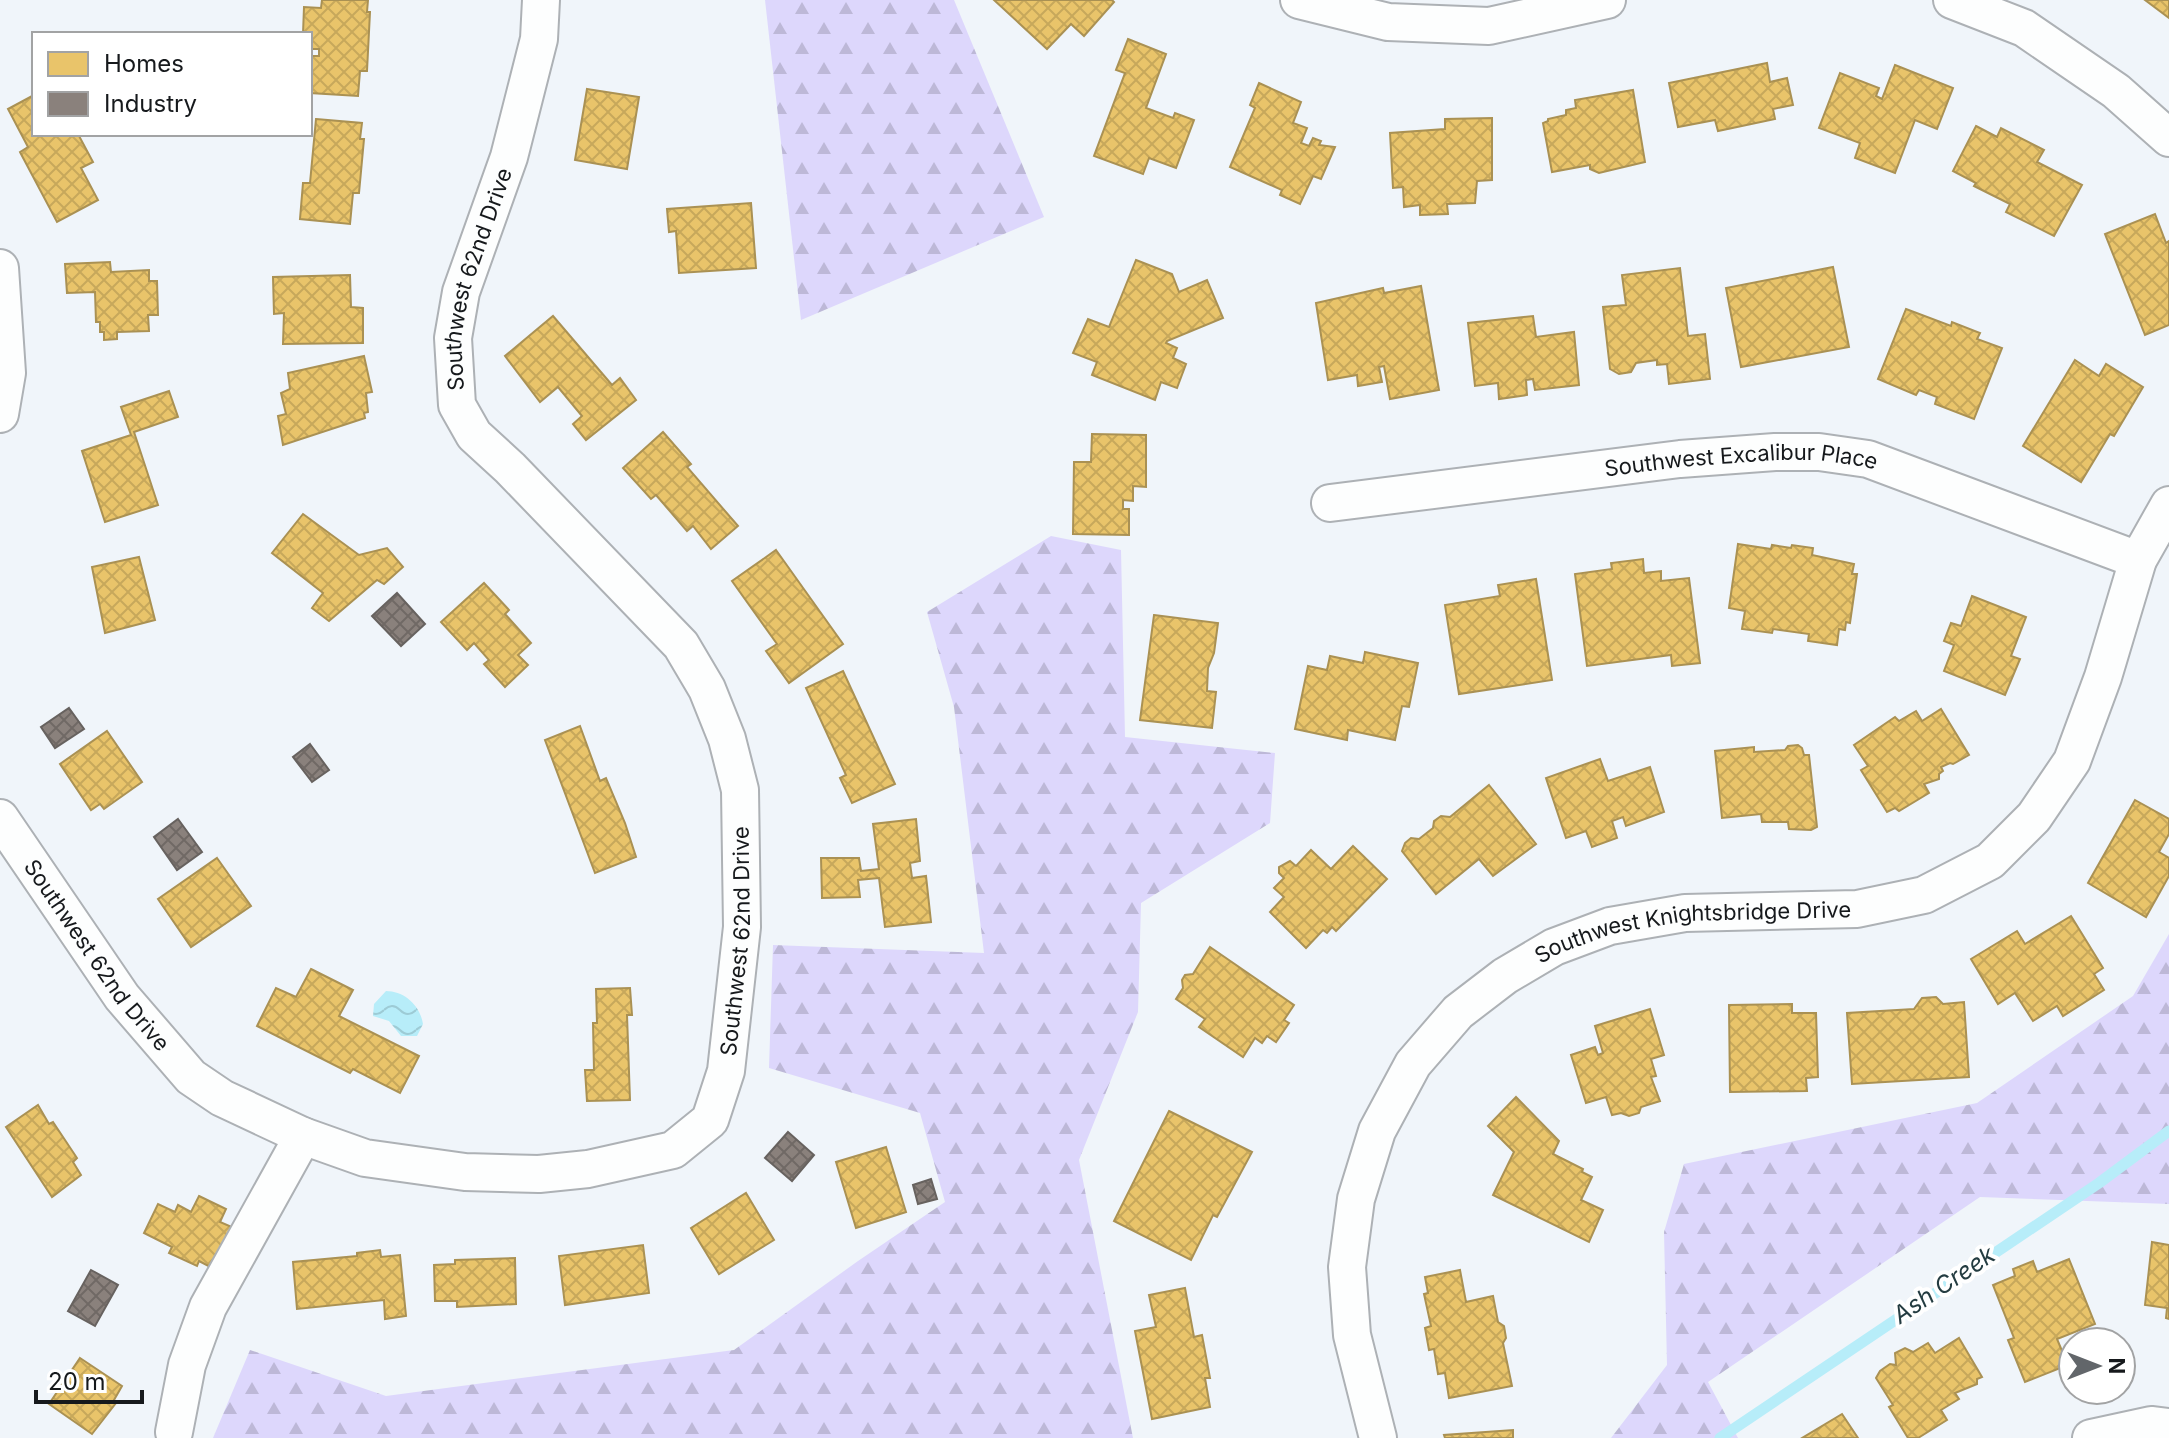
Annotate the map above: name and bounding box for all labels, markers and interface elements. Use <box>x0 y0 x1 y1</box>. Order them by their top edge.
legend <box>32 32 312 136</box>
text: Homes <box>104 49 184 78</box>
text: Industry <box>104 89 197 118</box>
street label: Southwest 62nd Drive <box>439 164 517 391</box>
street label: Southwest Excalibur Place <box>1603 439 1882 481</box>
street label: Southwest 62nd Drive <box>715 826 755 1057</box>
street label: Southwest 62nd Drive <box>19 854 175 1056</box>
street label: Southwest Knightsbridge Drive <box>1530 896 1851 969</box>
water label: Ash Creek <box>1886 1239 2001 1330</box>
north arrow <box>2057 1326 2137 1406</box>
scale bar <box>36 1354 142 1404</box>
text: N <box>2104 1358 2130 1374</box>
text: 20 m <box>48 1367 106 1396</box>

